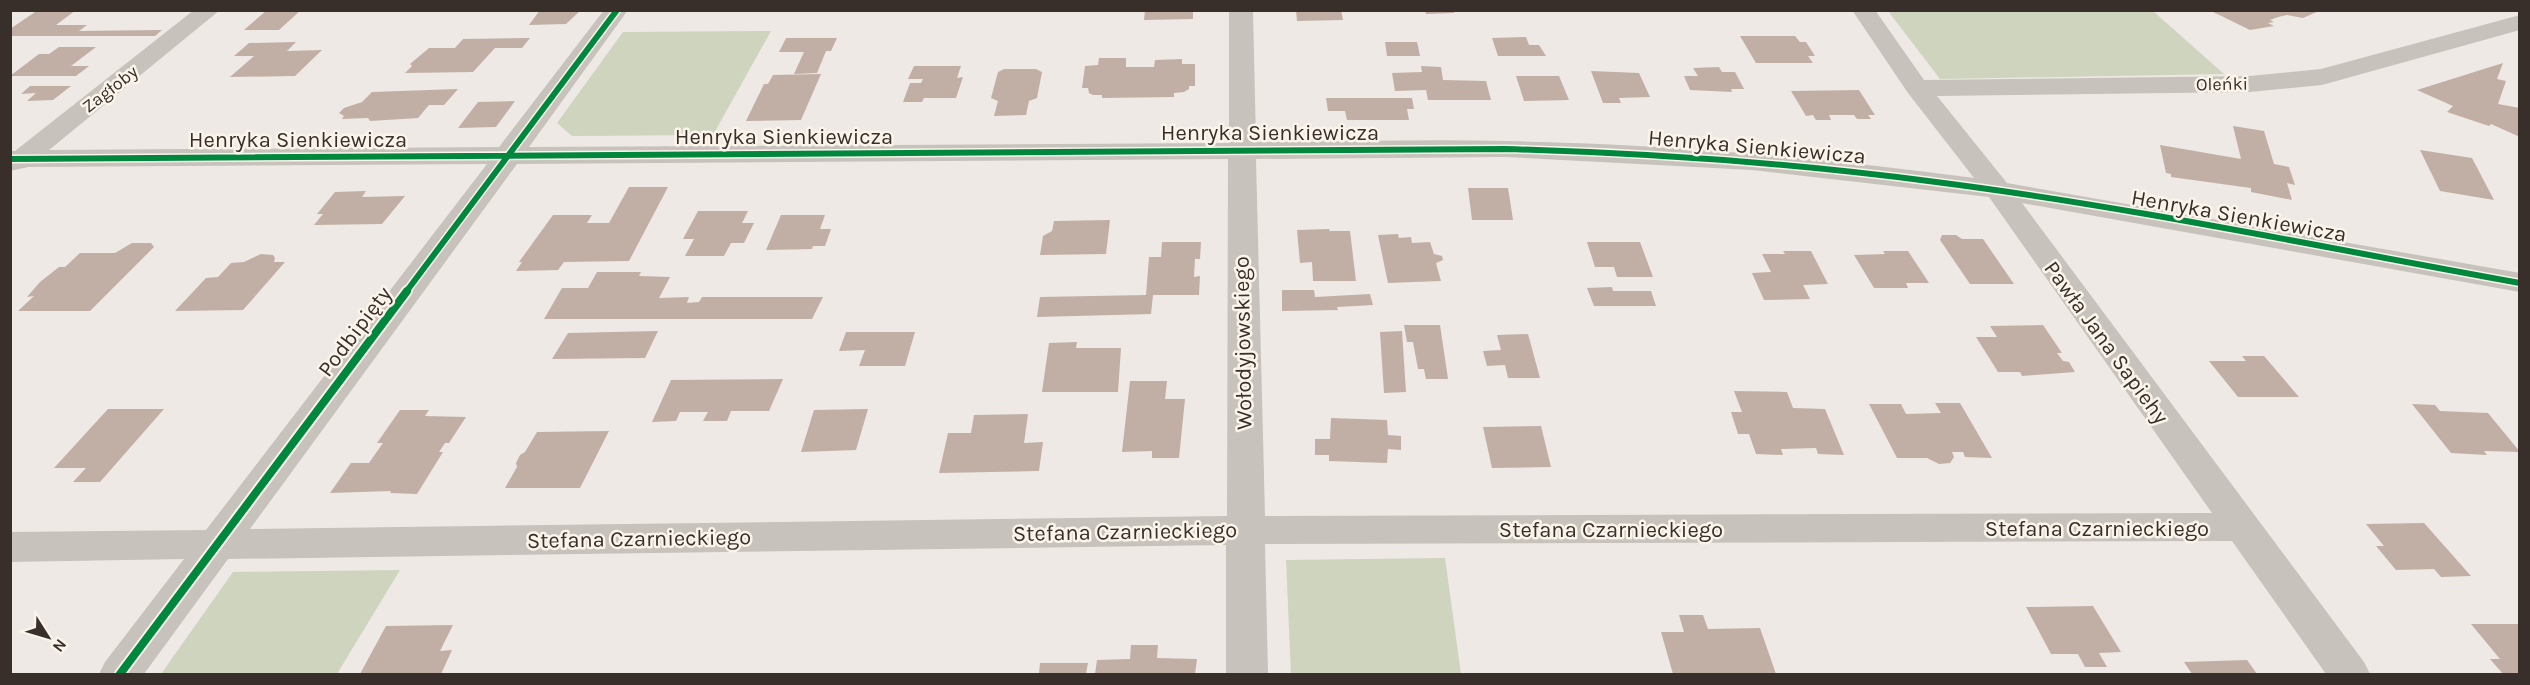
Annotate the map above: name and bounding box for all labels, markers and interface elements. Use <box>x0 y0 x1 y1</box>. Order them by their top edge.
street label: Zagłoby <box>78 60 143 118</box>
street label: Oleńki <box>2196 73 2248 95</box>
street label: Henryka Sienkiewicza <box>1161 120 1379 146</box>
street label: Henryka Sienkiewicza <box>675 124 893 150</box>
street label: Henryka Sienkiewicza <box>1647 125 1867 169</box>
street label: Henryka Sienkiewicza <box>189 127 407 153</box>
street label: Henryka Sienkiewicza <box>2129 184 2349 248</box>
street label: Wołodyjowskiego <box>1228 256 1258 430</box>
street label: Pawła Jana Sapiehy <box>2038 256 2174 429</box>
street label: Podbipięty <box>313 281 397 382</box>
street label: Stefana Czarnieckiego <box>1985 516 2209 542</box>
street label: Stefana Czarnieckiego <box>1013 517 1237 547</box>
street label: Stefana Czarnieckiego <box>1499 517 1723 543</box>
street label: Stefana Czarnieckiego <box>527 524 751 554</box>
north arrow <box>18 607 78 667</box>
text: N <box>49 635 71 656</box>

